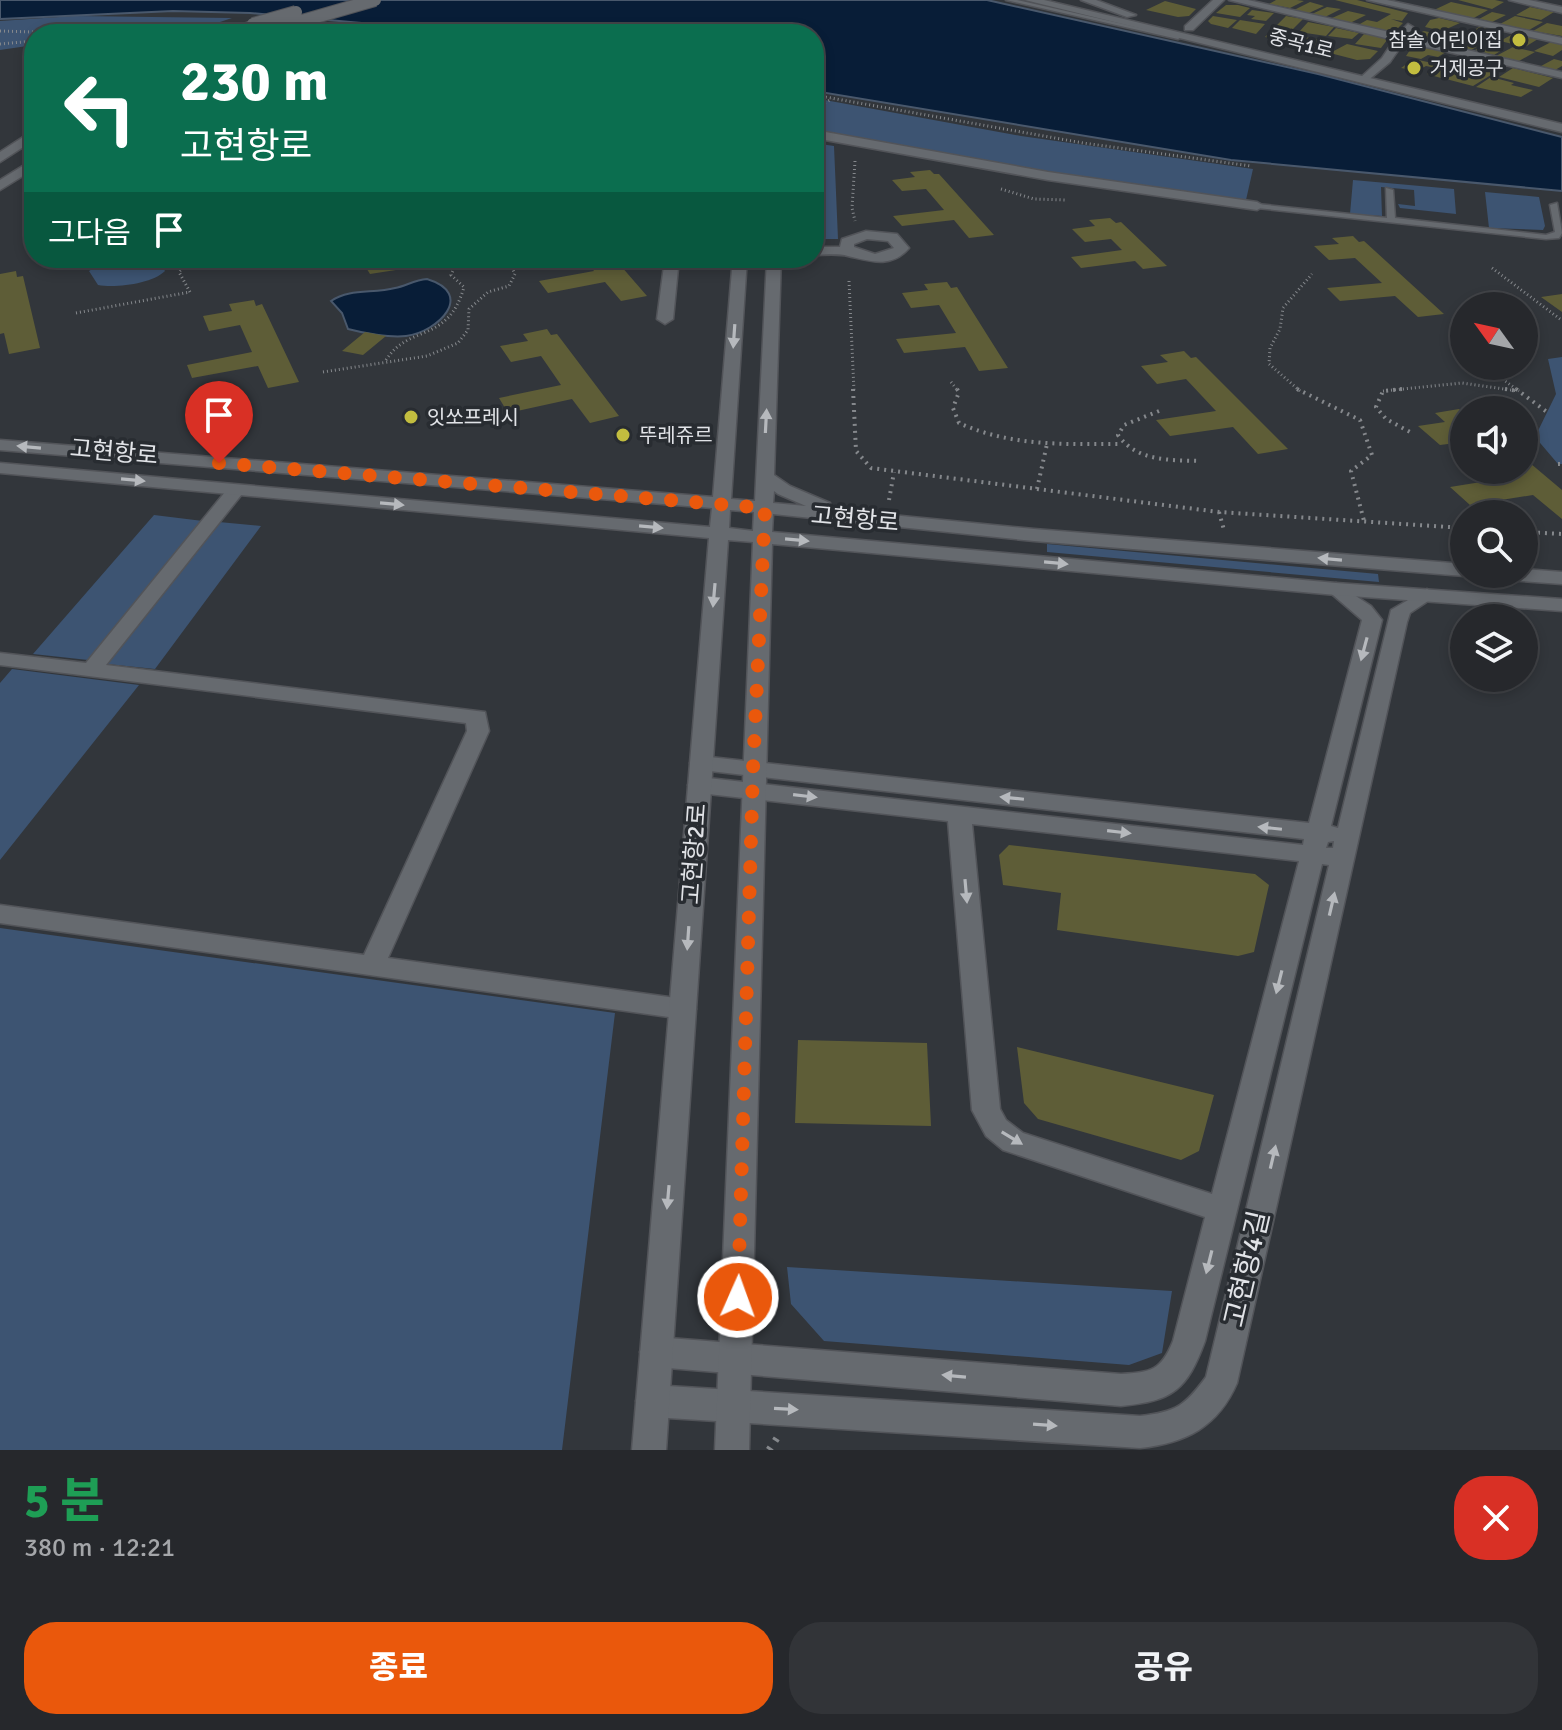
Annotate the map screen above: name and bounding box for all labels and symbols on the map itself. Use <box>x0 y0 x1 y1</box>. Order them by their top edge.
street label: 중곡1로 <box>1266 24 1336 64</box>
place label: 참솔 어린이집 <box>1388 28 1503 53</box>
marker: 참솔 어린이집 <box>1510 31 1528 49</box>
place label: 거제공구 <box>1430 56 1504 81</box>
marker: 거제공구 <box>1405 59 1423 77</box>
north arrow <box>1450 292 1538 380</box>
one-way arrow <box>727 324 740 349</box>
pin <box>185 381 253 463</box>
place label: 잇쏘프레시 <box>427 405 519 430</box>
marker: 잇쏘프레시 <box>402 408 420 426</box>
one-way arrow <box>760 408 773 433</box>
place label: 뚜레쥬르 <box>639 423 713 448</box>
marker: 뚜레쥬르 <box>614 426 632 444</box>
street label: 고현항로 <box>69 433 159 471</box>
one-way arrow <box>16 440 41 453</box>
one-way arrow <box>121 474 146 487</box>
one-way arrow <box>380 497 405 510</box>
street label: 고현항로 <box>810 500 900 538</box>
one-way arrow <box>639 521 664 534</box>
one-way arrow <box>785 534 810 547</box>
one-way arrow <box>1317 553 1342 566</box>
one-way arrow <box>1044 557 1069 570</box>
one-way arrow <box>707 583 720 608</box>
one-way arrow <box>1358 636 1370 661</box>
one-way arrow <box>793 790 818 803</box>
one-way arrow <box>999 792 1024 805</box>
street label: 고현항2로 <box>676 802 712 906</box>
one-way arrow <box>1257 821 1282 834</box>
one-way arrow <box>1107 825 1132 838</box>
one-way arrow <box>960 879 973 904</box>
one-way arrow <box>1326 891 1339 916</box>
one-way arrow <box>681 926 694 951</box>
one-way arrow <box>1273 970 1285 995</box>
one-way arrow <box>1001 1131 1023 1145</box>
one-way arrow <box>1267 1145 1280 1170</box>
one-way arrow <box>661 1185 674 1210</box>
street label: 고현항4길 <box>1217 1208 1277 1330</box>
one-way arrow <box>1203 1249 1215 1274</box>
position arrow <box>696 1255 780 1339</box>
one-way arrow <box>942 1369 967 1382</box>
one-way arrow <box>774 1403 799 1416</box>
one-way arrow <box>1033 1419 1058 1432</box>

